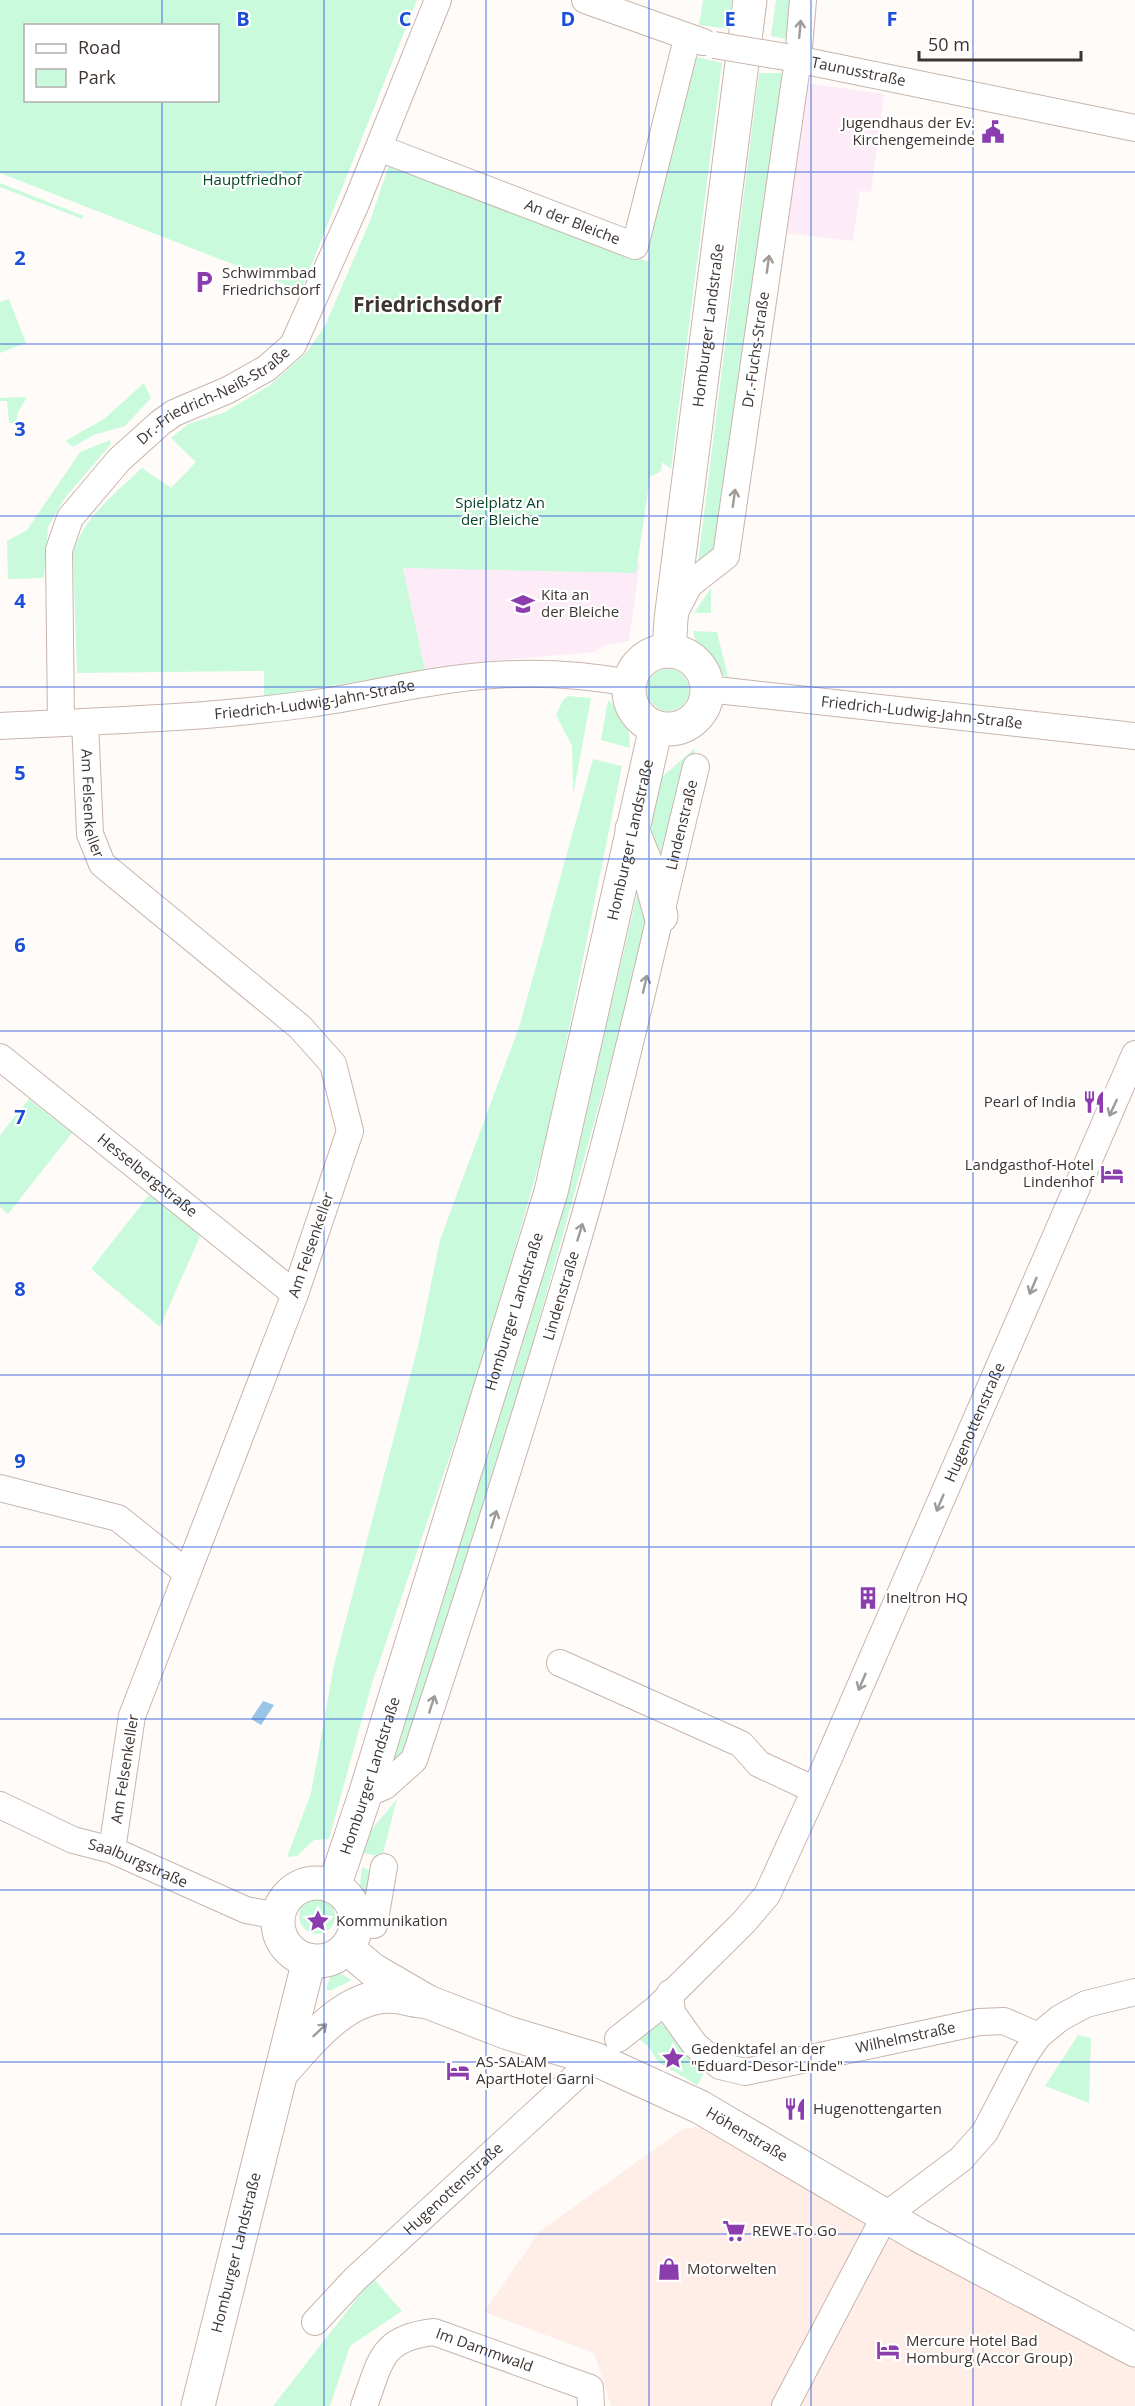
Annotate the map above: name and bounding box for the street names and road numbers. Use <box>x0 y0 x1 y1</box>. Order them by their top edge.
street label: Taunusstraße <box>810 51 908 90</box>
street label: An der Bleiche <box>522 194 623 248</box>
street label: Homburger Landstraße <box>687 242 728 408</box>
street label: Dr.-Fuchs-Straße <box>737 290 773 409</box>
street label: Dr.-Friedrich-Neiß-Straße <box>132 342 293 448</box>
street label: Friedrich-Ludwig-Jahn-Straße <box>213 674 416 723</box>
street label: Friedrich-Ludwig-Jahn-Straße <box>820 691 1024 733</box>
street label: Am Felsenkeller <box>77 748 110 861</box>
street label: Homburger Landstraße <box>602 757 657 922</box>
street label: Lindenstraße <box>660 777 702 872</box>
street label: Hesselbergstraße <box>94 1128 202 1221</box>
street label: Am Felsenkeller <box>283 1189 337 1300</box>
street label: Homburger Landstraße <box>479 1230 547 1393</box>
street label: Lindenstraße <box>537 1248 583 1343</box>
street label: Hugenottenstraße <box>939 1359 1009 1485</box>
street label: Homburger Landstraße <box>335 1694 404 1857</box>
street label: Am Felsenkeller <box>105 1713 143 1825</box>
street label: Saalburgstraße <box>86 1833 191 1892</box>
street label: Wilhelmstraße <box>854 2016 957 2057</box>
street label: Höhenstraße <box>703 2102 792 2165</box>
street label: Hugenottenstraße <box>399 2138 507 2239</box>
street label: Homburger Landstraße <box>206 2170 265 2335</box>
street label: Im Dammwald <box>433 2323 536 2376</box>

